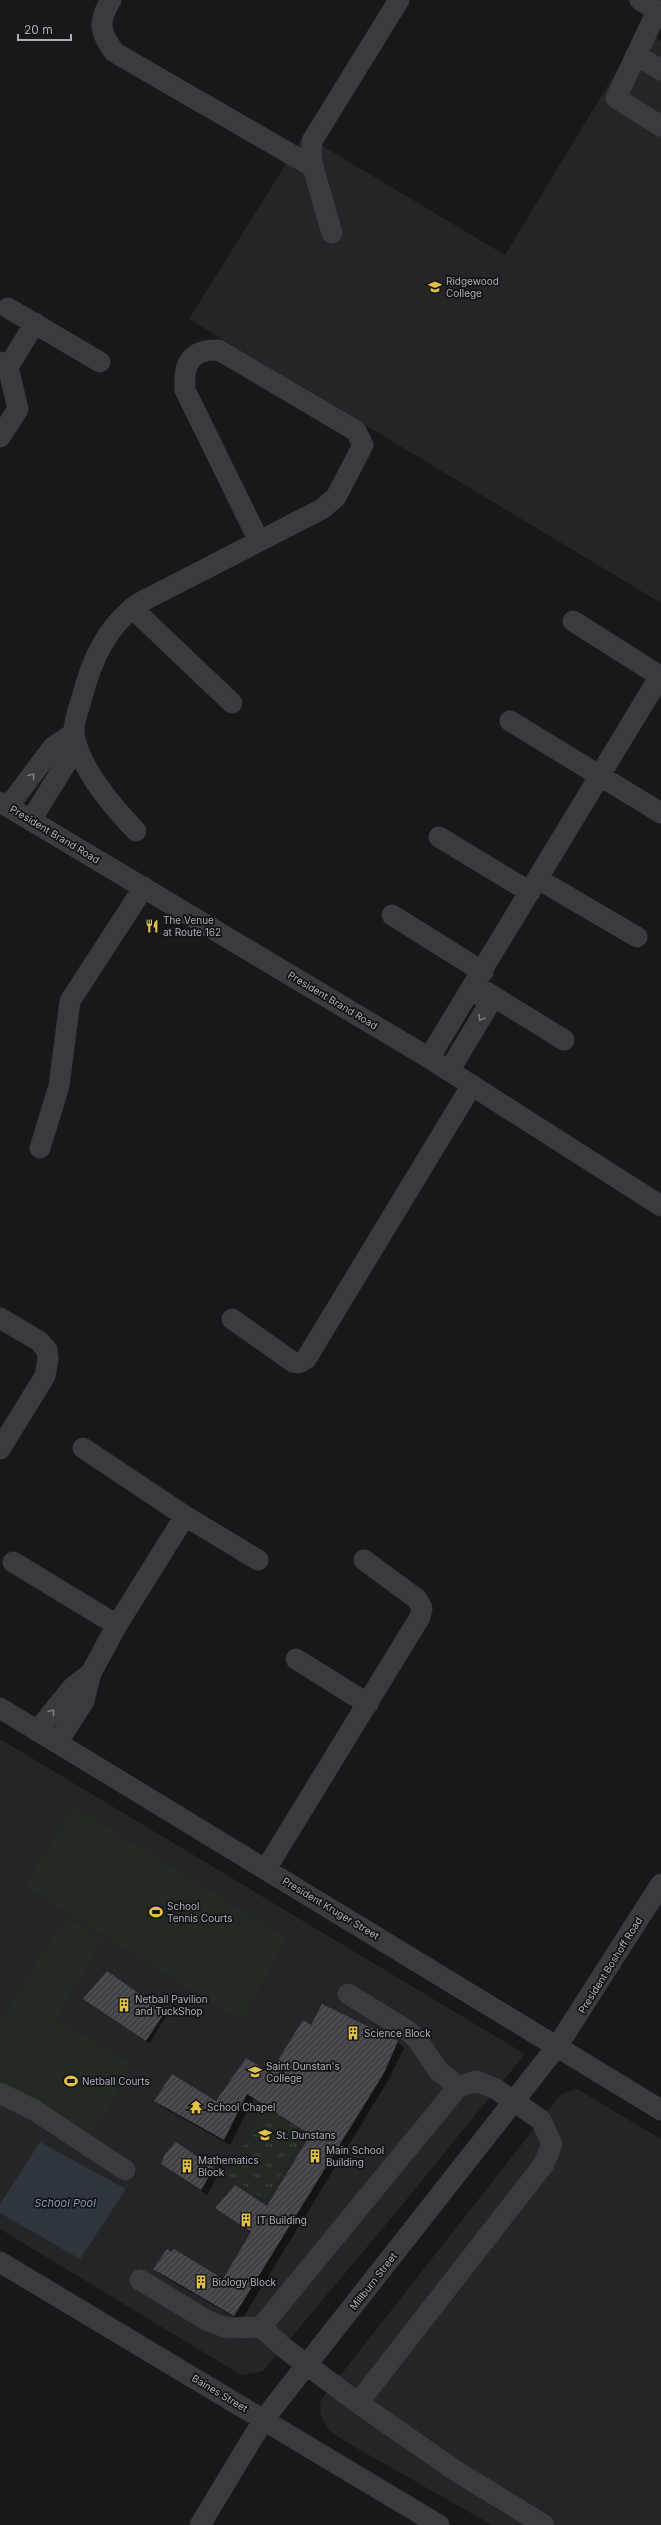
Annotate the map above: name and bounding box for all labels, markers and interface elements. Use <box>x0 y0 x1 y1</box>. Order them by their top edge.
scale bar <box>18 16 71 42</box>
text: 20 m <box>24 22 53 37</box>
place label: Ridgewood College <box>446 275 499 299</box>
school or university icon: Ridgewood College <box>427 279 443 295</box>
one-way arrow <box>27 773 34 780</box>
street label: President Brand Road <box>8 802 102 866</box>
place label: The Venue at Route 162 <box>163 914 221 938</box>
restaurant icon: The Venue at Route 162 <box>144 918 160 934</box>
street label: President Brand Road <box>286 968 380 1032</box>
one-way arrow <box>478 1014 485 1021</box>
one-way arrow <box>48 1710 55 1717</box>
street label: President Kruger Street <box>280 1874 382 1942</box>
place label: School Tennis Courts <box>167 1900 232 1924</box>
sports icon: School Tennis Courts <box>148 1904 164 1920</box>
street label: President Boshoff Road <box>575 1915 645 2015</box>
place label: Netball Pavilion and TuckShop <box>135 1993 208 2017</box>
building icon: Netball Pavilion and TuckShop <box>116 1997 132 2013</box>
building icon: Science Block <box>345 2025 361 2041</box>
place label: Science Block <box>364 2027 431 2039</box>
place label: Saint Dunstan's College <box>266 2060 340 2084</box>
school or university icon: Saint Dunstan's College <box>247 2064 263 2080</box>
sports icon: Netball Courts <box>63 2073 79 2089</box>
place label: Netball Courts <box>82 2075 150 2087</box>
temple icon: School Chapel <box>188 2099 204 2115</box>
place label: School Chapel <box>207 2101 275 2113</box>
school or university icon: St. Dunstans <box>257 2127 273 2143</box>
place label: St. Dunstans <box>276 2129 336 2141</box>
place label: Main School Building <box>326 2144 384 2168</box>
building icon: Main School Building <box>307 2148 323 2164</box>
place label: Mathematics Block <box>198 2154 259 2178</box>
building icon: Mathematics Block <box>179 2158 195 2174</box>
water label: School Pool <box>34 2196 96 2210</box>
building icon: IT Building <box>238 2212 254 2228</box>
place label: IT Building <box>257 2214 307 2226</box>
street label: Millburn Street <box>347 2249 399 2312</box>
building icon: Biology Block <box>193 2274 209 2290</box>
place label: Biology Block <box>212 2276 277 2288</box>
street label: Baines Street <box>190 2372 251 2415</box>

